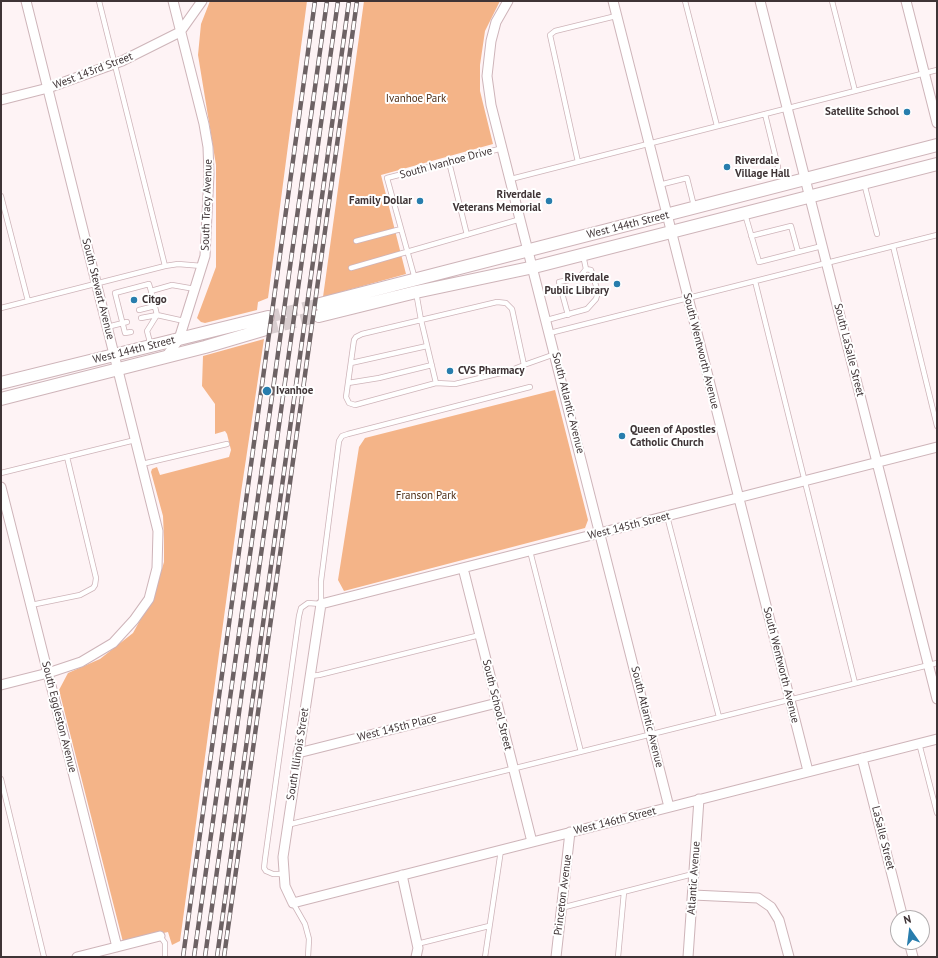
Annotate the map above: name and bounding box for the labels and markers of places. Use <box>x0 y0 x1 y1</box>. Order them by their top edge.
place label: Satellite School <box>825 105 899 119</box>
marker: Satellite School <box>902 107 912 117</box>
place label: Riverdale Village Hall <box>735 154 790 180</box>
marker: Riverdale Village Hall <box>722 162 732 172</box>
place label: Riverdale Veterans Memorial <box>453 188 541 214</box>
place label: Family Dollar <box>349 194 412 208</box>
marker: Family Dollar <box>415 196 425 206</box>
marker: Riverdale Veterans Memorial <box>544 196 554 206</box>
place label: Riverdale Public Library <box>545 271 609 297</box>
marker: Riverdale Public Library <box>612 279 622 289</box>
place label: Citgo <box>142 293 167 307</box>
marker: Citgo <box>129 295 139 305</box>
place label: CVS Pharmacy <box>458 364 524 378</box>
marker: CVS Pharmacy <box>445 366 455 376</box>
place label: Ivanhoe <box>276 384 313 398</box>
marker: Ivanhoe <box>261 385 273 397</box>
place label: Queen of Apostles Catholic Church <box>630 423 716 449</box>
marker: Queen of Apostles Catholic Church <box>617 431 627 441</box>

